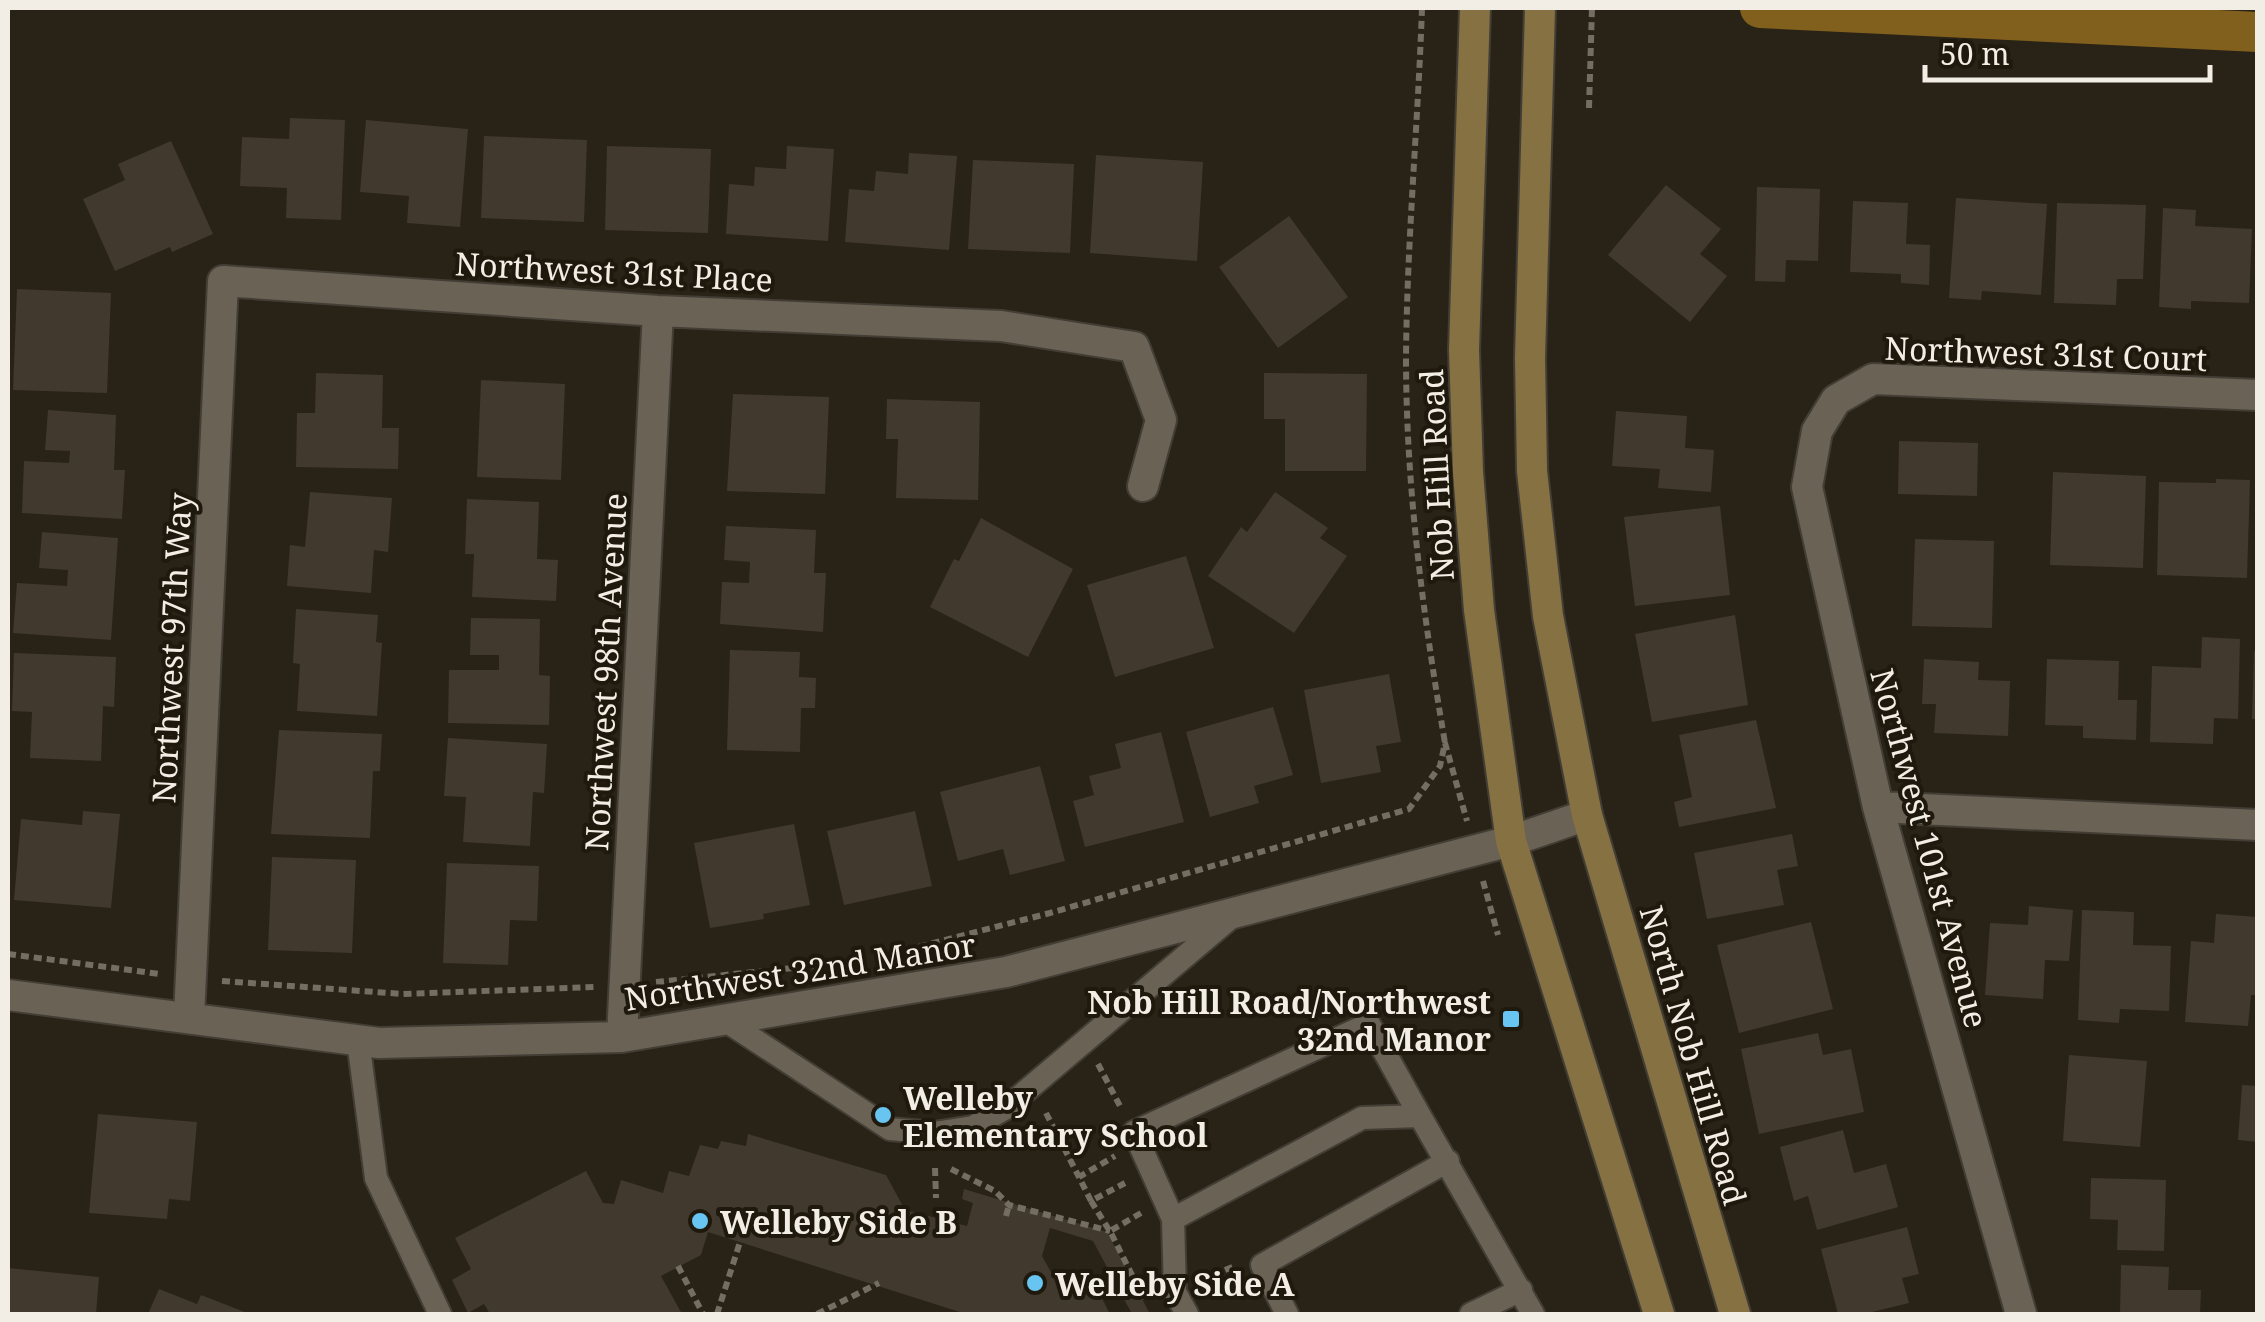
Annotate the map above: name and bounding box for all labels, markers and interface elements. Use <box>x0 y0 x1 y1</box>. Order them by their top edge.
scale bar <box>1925 20 2210 82</box>
text: 50 m <box>1940 33 2010 74</box>
street label: Northwest 31st Place <box>454 241 774 301</box>
street label: Northwest 31st Court <box>1884 326 2208 380</box>
street label: Nob Hill Road <box>1409 368 1463 582</box>
street label: Northwest 97th Way <box>141 491 201 804</box>
street label: Northwest 98th Avenue <box>574 492 636 852</box>
street label: Northwest 101st Avenue <box>1861 664 1999 1032</box>
street label: North Nob Hill Road <box>1631 900 1757 1210</box>
street label: Northwest 32nd Manor <box>621 922 979 1020</box>
place label: Nob Hill Road/Northwest 32nd Manor <box>1087 980 1491 1060</box>
marker: Nob Hill Road/Northwest 32nd Manor <box>1500 1008 1522 1030</box>
place label: Welleby Elementary School <box>903 1076 1208 1156</box>
marker: Welleby Elementary School <box>872 1104 894 1126</box>
place label: Welleby Side B <box>720 1200 957 1243</box>
marker: Welleby Side B <box>689 1210 711 1232</box>
place label: Welleby Side A <box>1055 1262 1296 1305</box>
marker: Welleby Side A <box>1024 1272 1046 1294</box>

